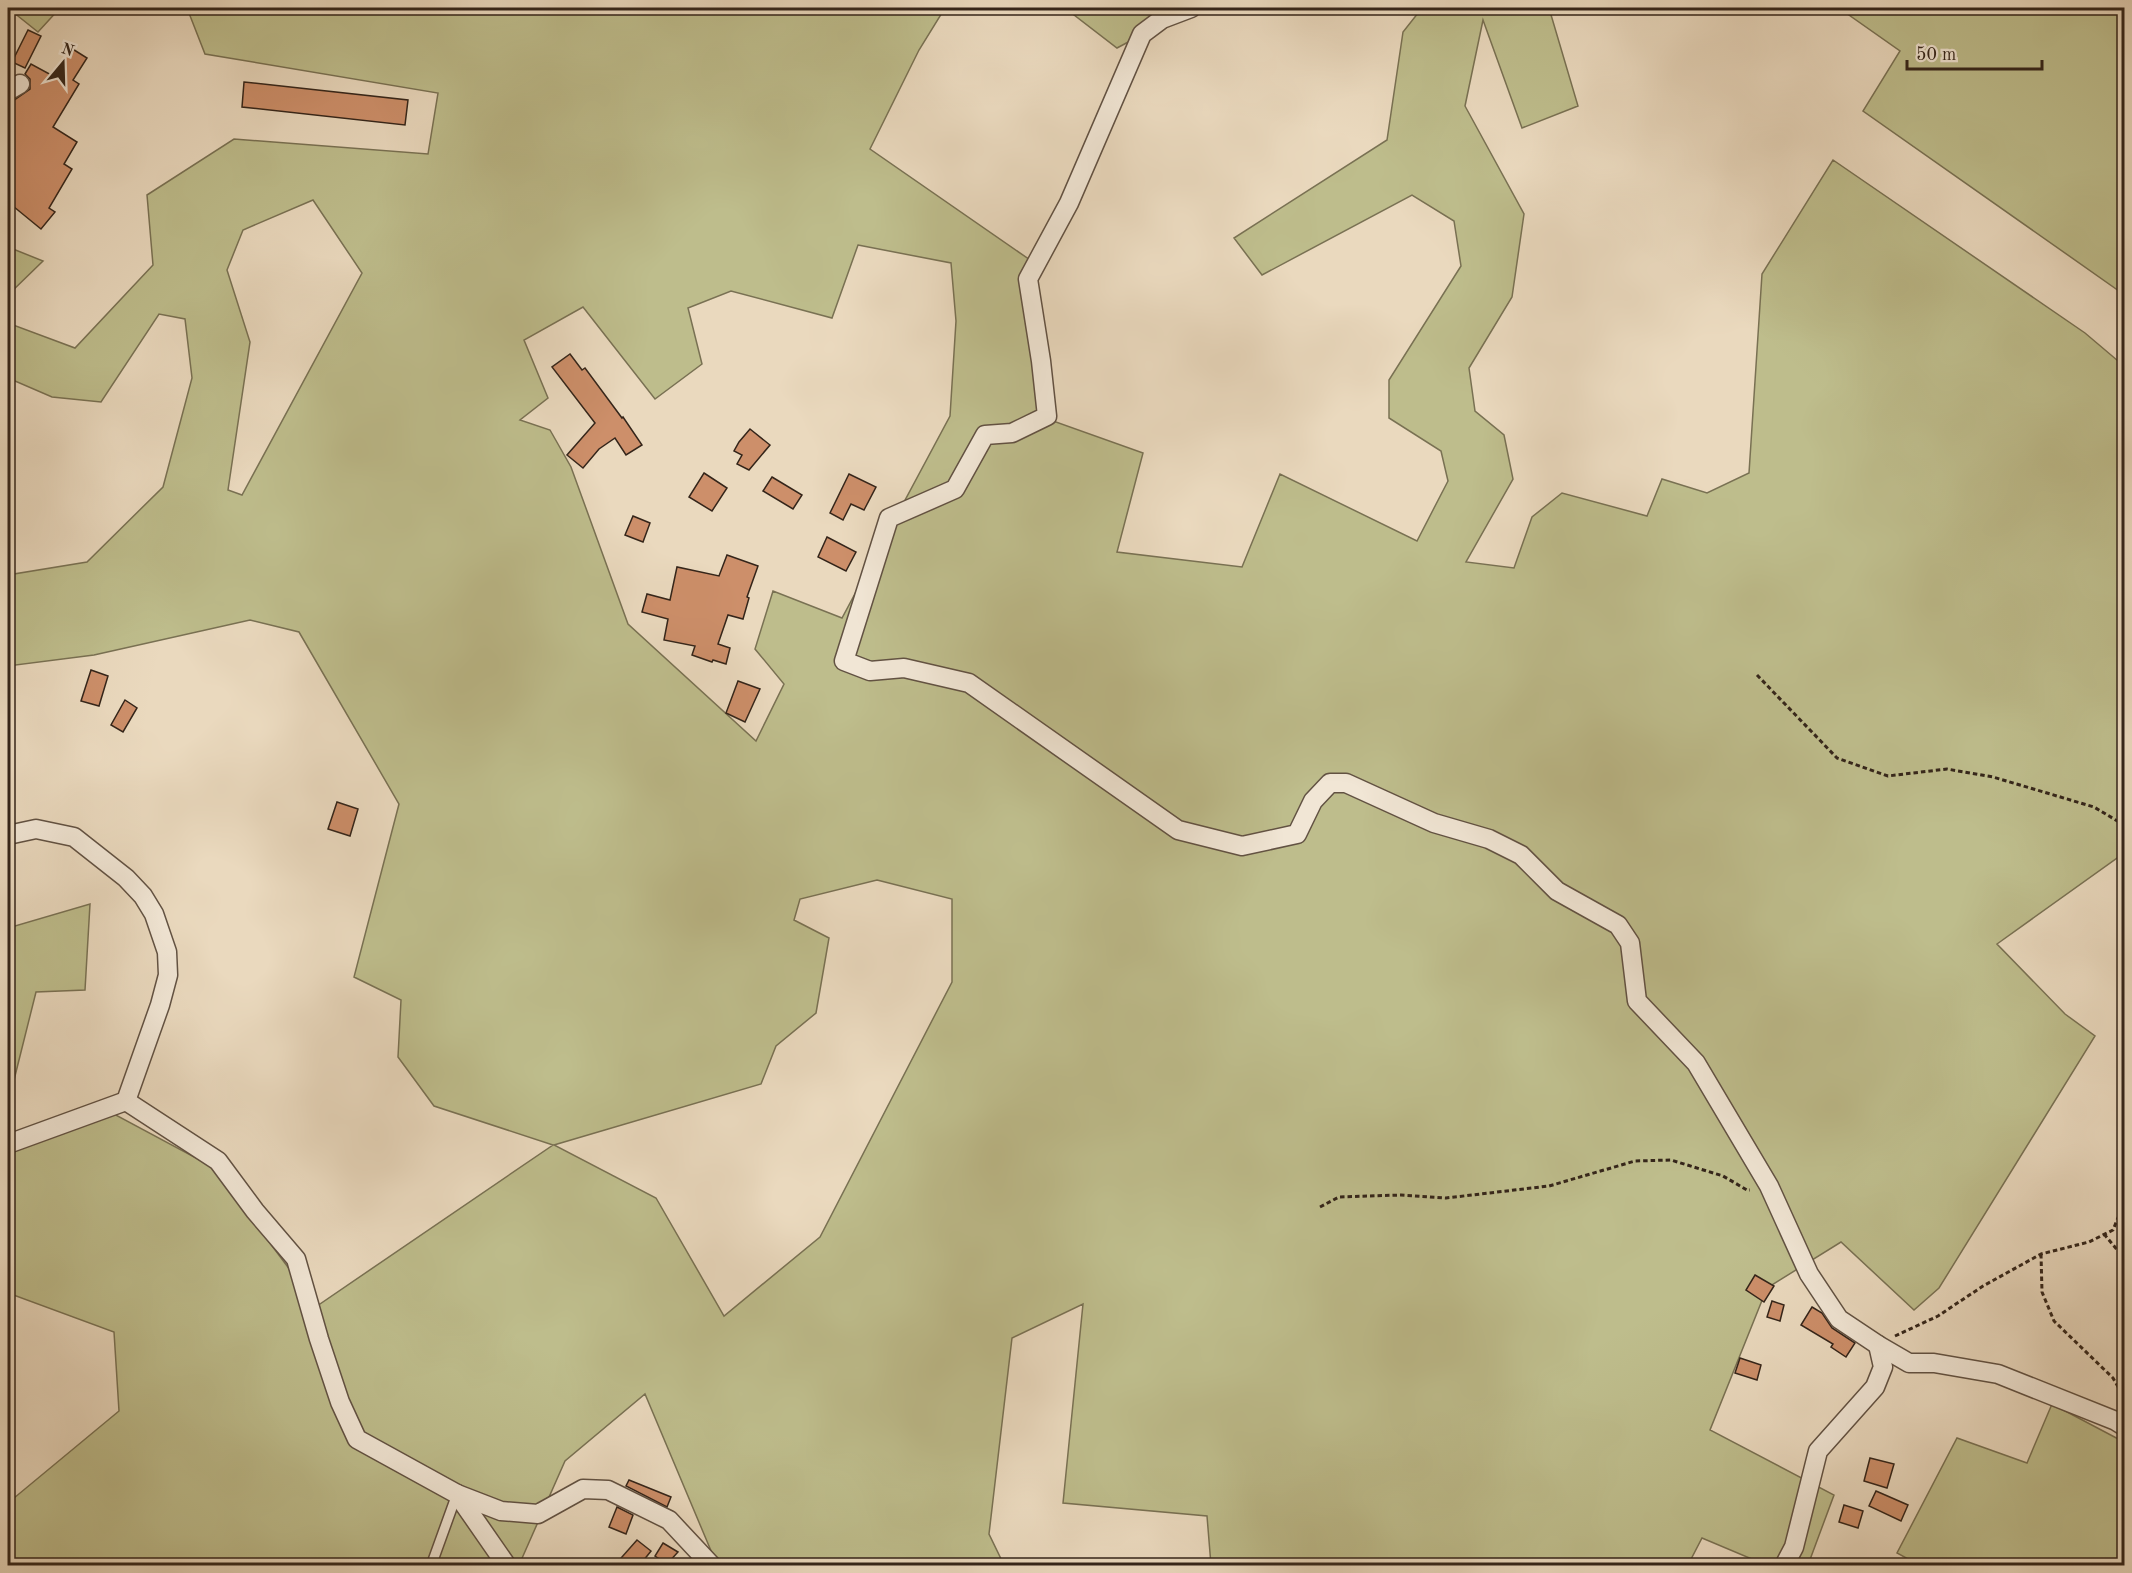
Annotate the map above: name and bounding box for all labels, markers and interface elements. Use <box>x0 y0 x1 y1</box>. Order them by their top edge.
north arrow <box>33 33 93 93</box>
scale bar <box>1907 33 2042 71</box>
text: N <box>59 41 76 61</box>
text: 50 m <box>1916 46 1956 64</box>

